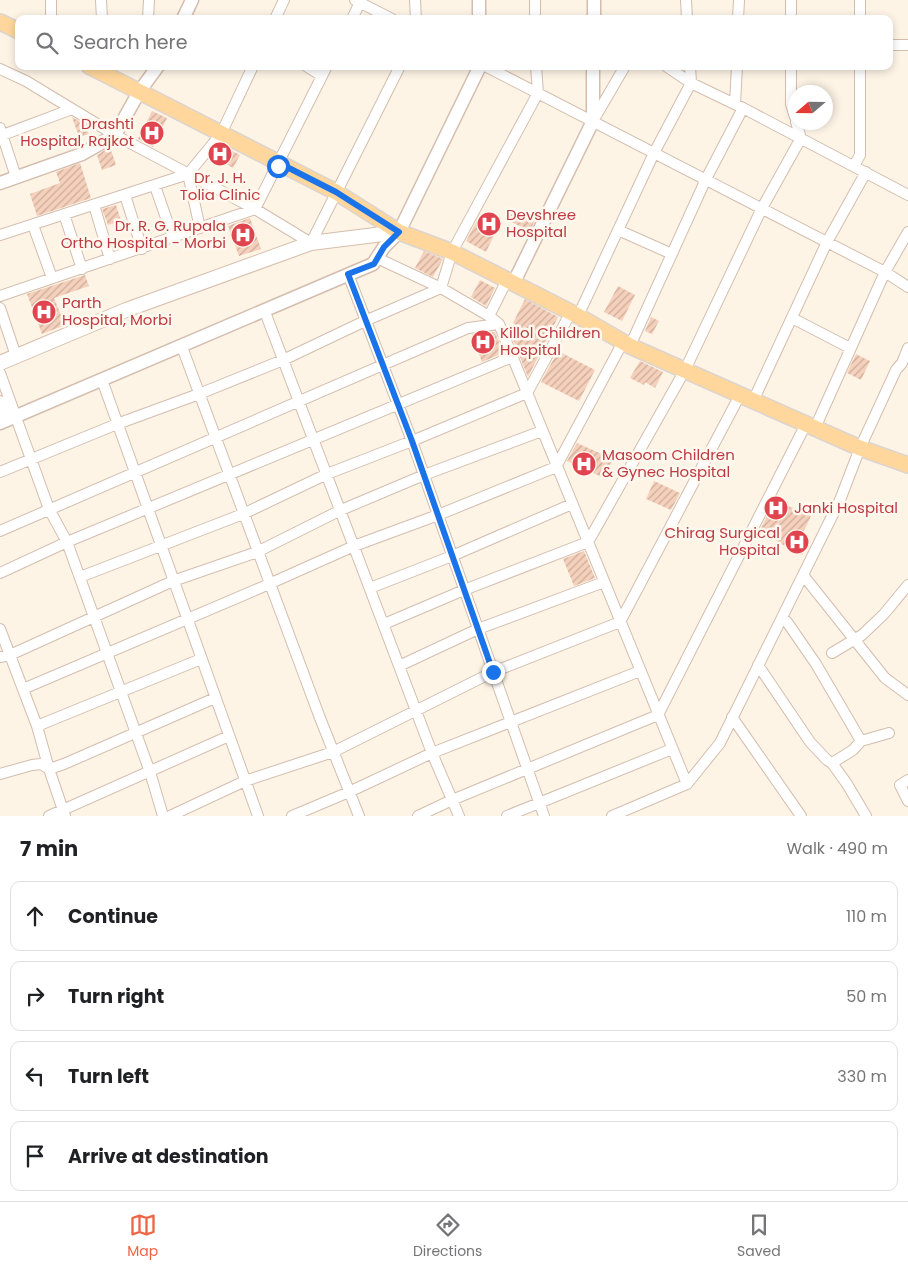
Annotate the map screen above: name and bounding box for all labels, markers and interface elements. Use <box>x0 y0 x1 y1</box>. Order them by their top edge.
search box <box>15 15 893 70</box>
icon: search <box>33 29 61 57</box>
text: Search here <box>73 29 187 56</box>
north arrow <box>788 85 833 130</box>
place label: Drashti Hospital, Rajkot <box>20 113 134 151</box>
hospital icon: Drashti Hospital, Rajkot <box>139 120 165 146</box>
hospital icon: Dr. J. H. Tolia Clinic <box>207 141 233 167</box>
route start <box>267 155 290 178</box>
place label: Dr. J. H. Tolia Clinic <box>180 167 260 205</box>
place label: Devshree Hospital <box>506 204 576 242</box>
hospital icon: Devshree Hospital <box>476 211 502 237</box>
place label: Dr. R. G. Rupala Ortho Hospital - Morbi <box>61 215 226 253</box>
hospital icon: Dr. R. G. Rupala Ortho Hospital - Morbi <box>230 222 256 248</box>
place label: Parth Hospital, Morbi <box>62 292 172 330</box>
hospital icon: Parth Hospital, Morbi <box>31 299 57 325</box>
place label: Killol Children Hospital <box>500 322 601 360</box>
hospital icon: Killol Children Hospital <box>470 329 496 355</box>
place label: Masoom Children & Gynec Hospital <box>602 444 735 482</box>
hospital icon: Masoom Children & Gynec Hospital <box>571 451 597 477</box>
hospital icon: Janki Hospital <box>763 495 789 521</box>
place label: Janki Hospital <box>794 497 898 518</box>
place label: Chirag Surgical Hospital <box>664 522 780 560</box>
hospital icon: Chirag Surgical Hospital <box>784 529 810 555</box>
route end <box>482 661 505 684</box>
text: 7 min <box>20 834 78 863</box>
text: Walk · 490 m <box>787 837 888 860</box>
icon: ahead <box>21 902 49 930</box>
text: Continue <box>68 903 158 930</box>
text: 110 m <box>846 905 887 928</box>
icon: right <box>21 982 49 1010</box>
text: Turn right <box>68 983 164 1010</box>
text: 50 m <box>846 985 887 1008</box>
icon: left <box>21 1062 49 1090</box>
text: Turn left <box>68 1063 149 1090</box>
text: 330 m <box>837 1065 887 1088</box>
icon: arrive <box>21 1142 49 1170</box>
text: Arrive at destination <box>68 1143 269 1170</box>
tab: Map <box>127 1211 158 1262</box>
tab: Directions <box>413 1211 482 1262</box>
tab: Saved <box>737 1211 781 1262</box>

